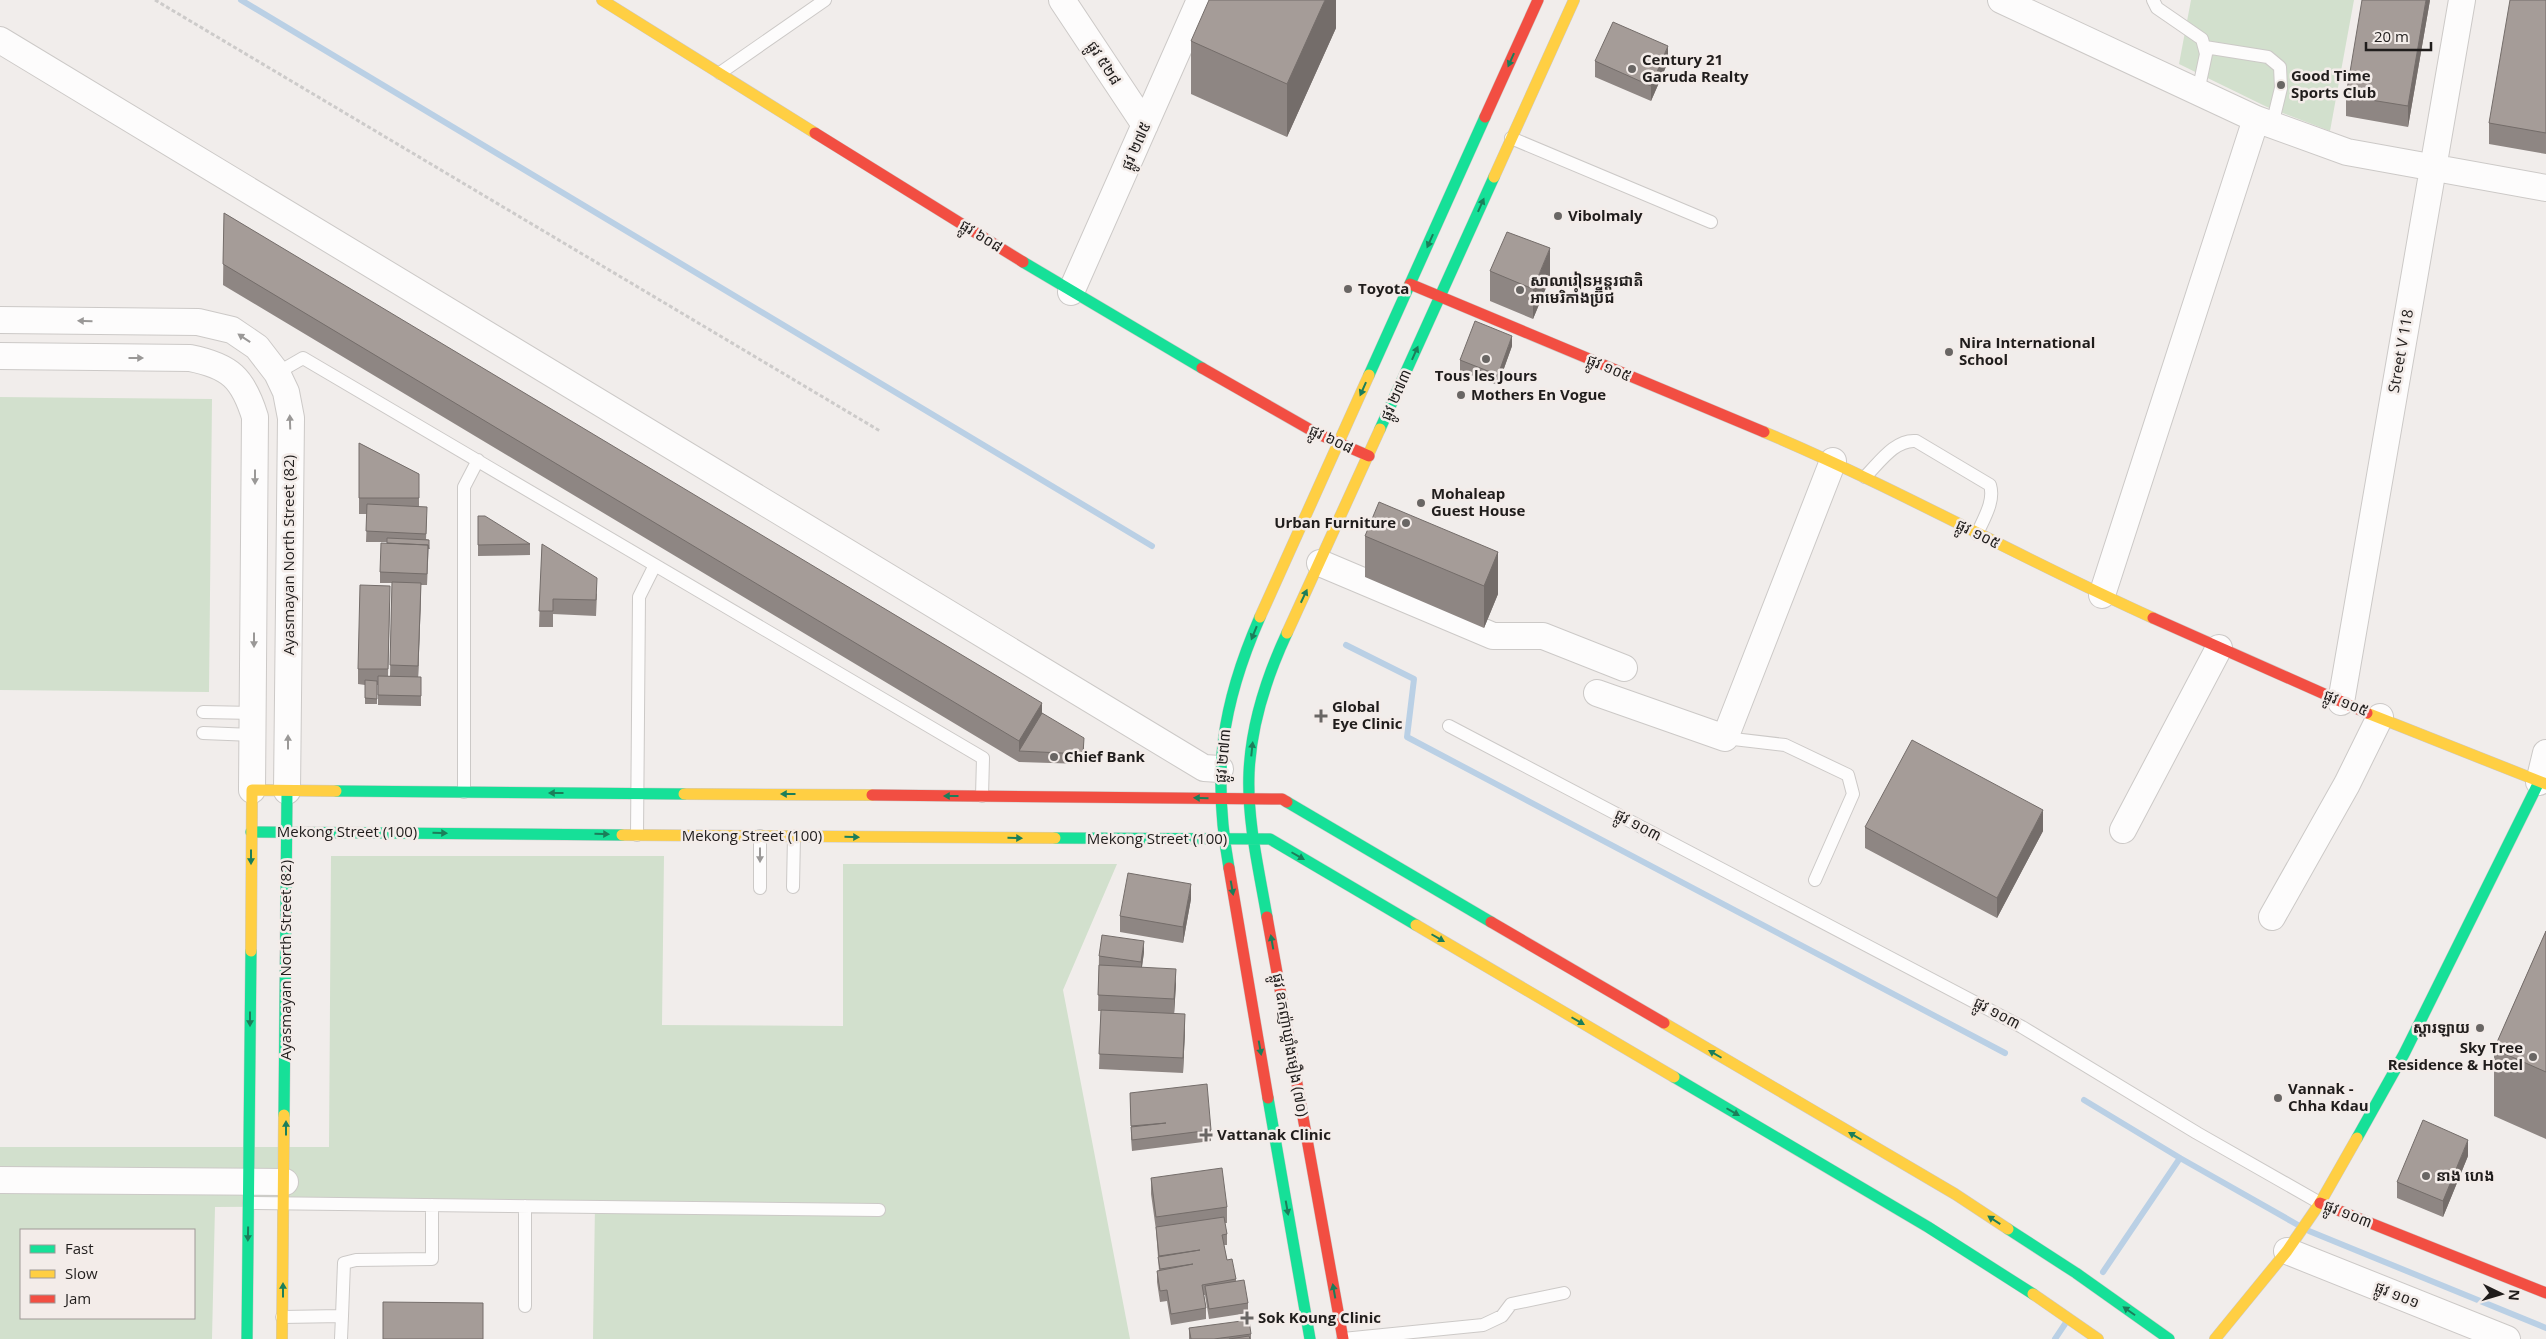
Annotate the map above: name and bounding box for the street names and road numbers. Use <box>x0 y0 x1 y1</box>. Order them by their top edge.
street label: ផ្លូវ ៥២៨ <box>1079 37 1126 91</box>
street label: ផ្លូវ ២៧៥ <box>1116 118 1159 175</box>
street label: ផ្លូវ ៦០៨ <box>954 214 1007 260</box>
street label: Street V 118 <box>2383 308 2417 394</box>
street label: ផ្លូវ ១០៥ <box>1582 349 1635 390</box>
street label: ផ្លូវ ២៧៣ <box>1375 366 1419 425</box>
street label: ផ្លូវ ៦០៨ <box>1304 419 1357 461</box>
street label: Ayasmayan North Street (82) <box>278 455 298 655</box>
street label: ផ្លូវ ១០៥ <box>1951 514 2004 557</box>
street label: ផ្លូវ ១០៥ <box>2319 684 2372 724</box>
street label: ផ្លូវ ២៧៣ <box>1210 728 1239 784</box>
street label: ផ្លូវ ១០៣ <box>1609 803 1665 849</box>
street label: Mekong Street (100) <box>277 821 417 841</box>
street label: Mekong Street (100) <box>682 825 822 845</box>
street label: Mekong Street (100) <box>1087 828 1227 848</box>
street label: Ayasmayan North Street (82) <box>275 860 295 1060</box>
street label: ផ្លូវ ឧកញ៉ាឃ្លាំងមឿង (៧០) <box>1264 971 1313 1119</box>
street label: ផ្លូវ ១០៣ <box>1968 991 2024 1037</box>
street label: ផ្លូវ ១០៣ <box>2320 1194 2375 1236</box>
street label: ផ្លូវ ១០១ <box>2370 1276 2423 1316</box>

